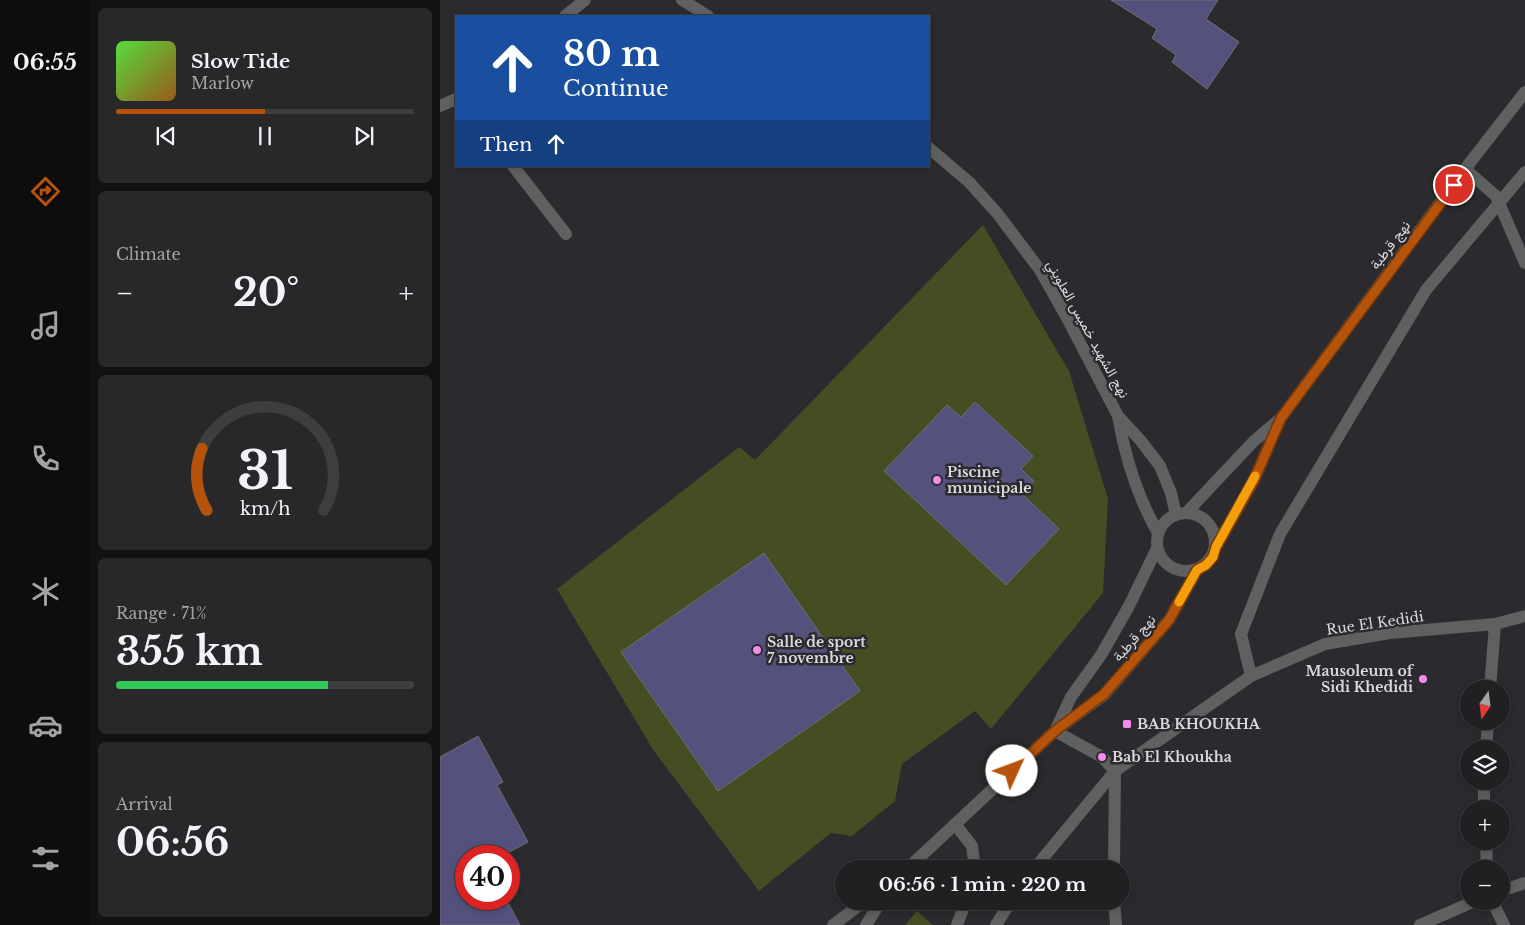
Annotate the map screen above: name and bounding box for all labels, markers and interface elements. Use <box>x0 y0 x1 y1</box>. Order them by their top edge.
text: 80 m <box>563 32 660 75</box>
icon: ahead <box>480 35 545 100</box>
text: 06:55 <box>13 49 77 76</box>
text: Slow Tide <box>191 50 290 73</box>
text: Marlow <box>191 73 254 93</box>
text: Continue <box>563 75 669 102</box>
icon: previous <box>152 122 180 150</box>
icon: pause <box>251 122 279 150</box>
icon: next <box>350 122 378 150</box>
icon: ahead <box>542 130 570 158</box>
text: Then <box>480 133 532 156</box>
pin <box>1433 164 1475 206</box>
icon: arrive <box>1440 171 1468 199</box>
icon: directions <box>28 174 63 209</box>
street label: نهج قرطبة <box>1366 217 1416 274</box>
text: Climate <box>116 244 181 264</box>
street label: نهج الشهيد خميس العلويني <box>1040 257 1133 403</box>
text: 20° <box>233 269 299 316</box>
text: − <box>116 276 134 311</box>
text: + <box>399 276 414 311</box>
icon: music <box>28 308 63 343</box>
text: 31 <box>237 439 293 503</box>
icon: phone <box>28 441 63 476</box>
place label: Piscine municipale <box>947 463 1032 497</box>
marker: Piscine municipale <box>931 474 943 486</box>
text: km/h <box>240 498 290 520</box>
icon: climate <box>28 574 63 609</box>
text: Range · 71% <box>116 603 207 623</box>
street label: Rue El Kedidi <box>1325 607 1425 639</box>
street label: نهج قرطبة <box>1109 611 1161 667</box>
text: 355 km <box>116 628 263 675</box>
place label: Salle de sport 7 novembre <box>767 633 866 667</box>
marker: Salle de sport 7 novembre <box>751 644 763 656</box>
place label: Mausoleum of Sidi Khedidi <box>1306 662 1415 696</box>
marker: Mausoleum of Sidi Khedidi <box>1417 673 1429 685</box>
north arrow <box>1460 680 1510 730</box>
map controls <box>1460 680 1510 910</box>
icon: car <box>28 708 63 743</box>
place label: BAB KHOUKHA <box>1137 715 1261 733</box>
marker: BAB KHOUKHA <box>1121 718 1133 730</box>
button: layers <box>1460 740 1510 790</box>
position arrow <box>985 744 1037 796</box>
place label: Bab El Khoukha <box>1112 748 1232 766</box>
marker: Bab El Khoukha <box>1096 751 1108 763</box>
text: Arrival <box>116 794 173 814</box>
button: + <box>1460 800 1510 850</box>
text: 06:56 <box>116 819 229 866</box>
icon: filters <box>28 841 63 876</box>
speed limit sign: 40 <box>455 845 520 910</box>
button: − <box>1460 860 1510 910</box>
text: 06:56 · 1 min · 220 m <box>879 873 1086 896</box>

